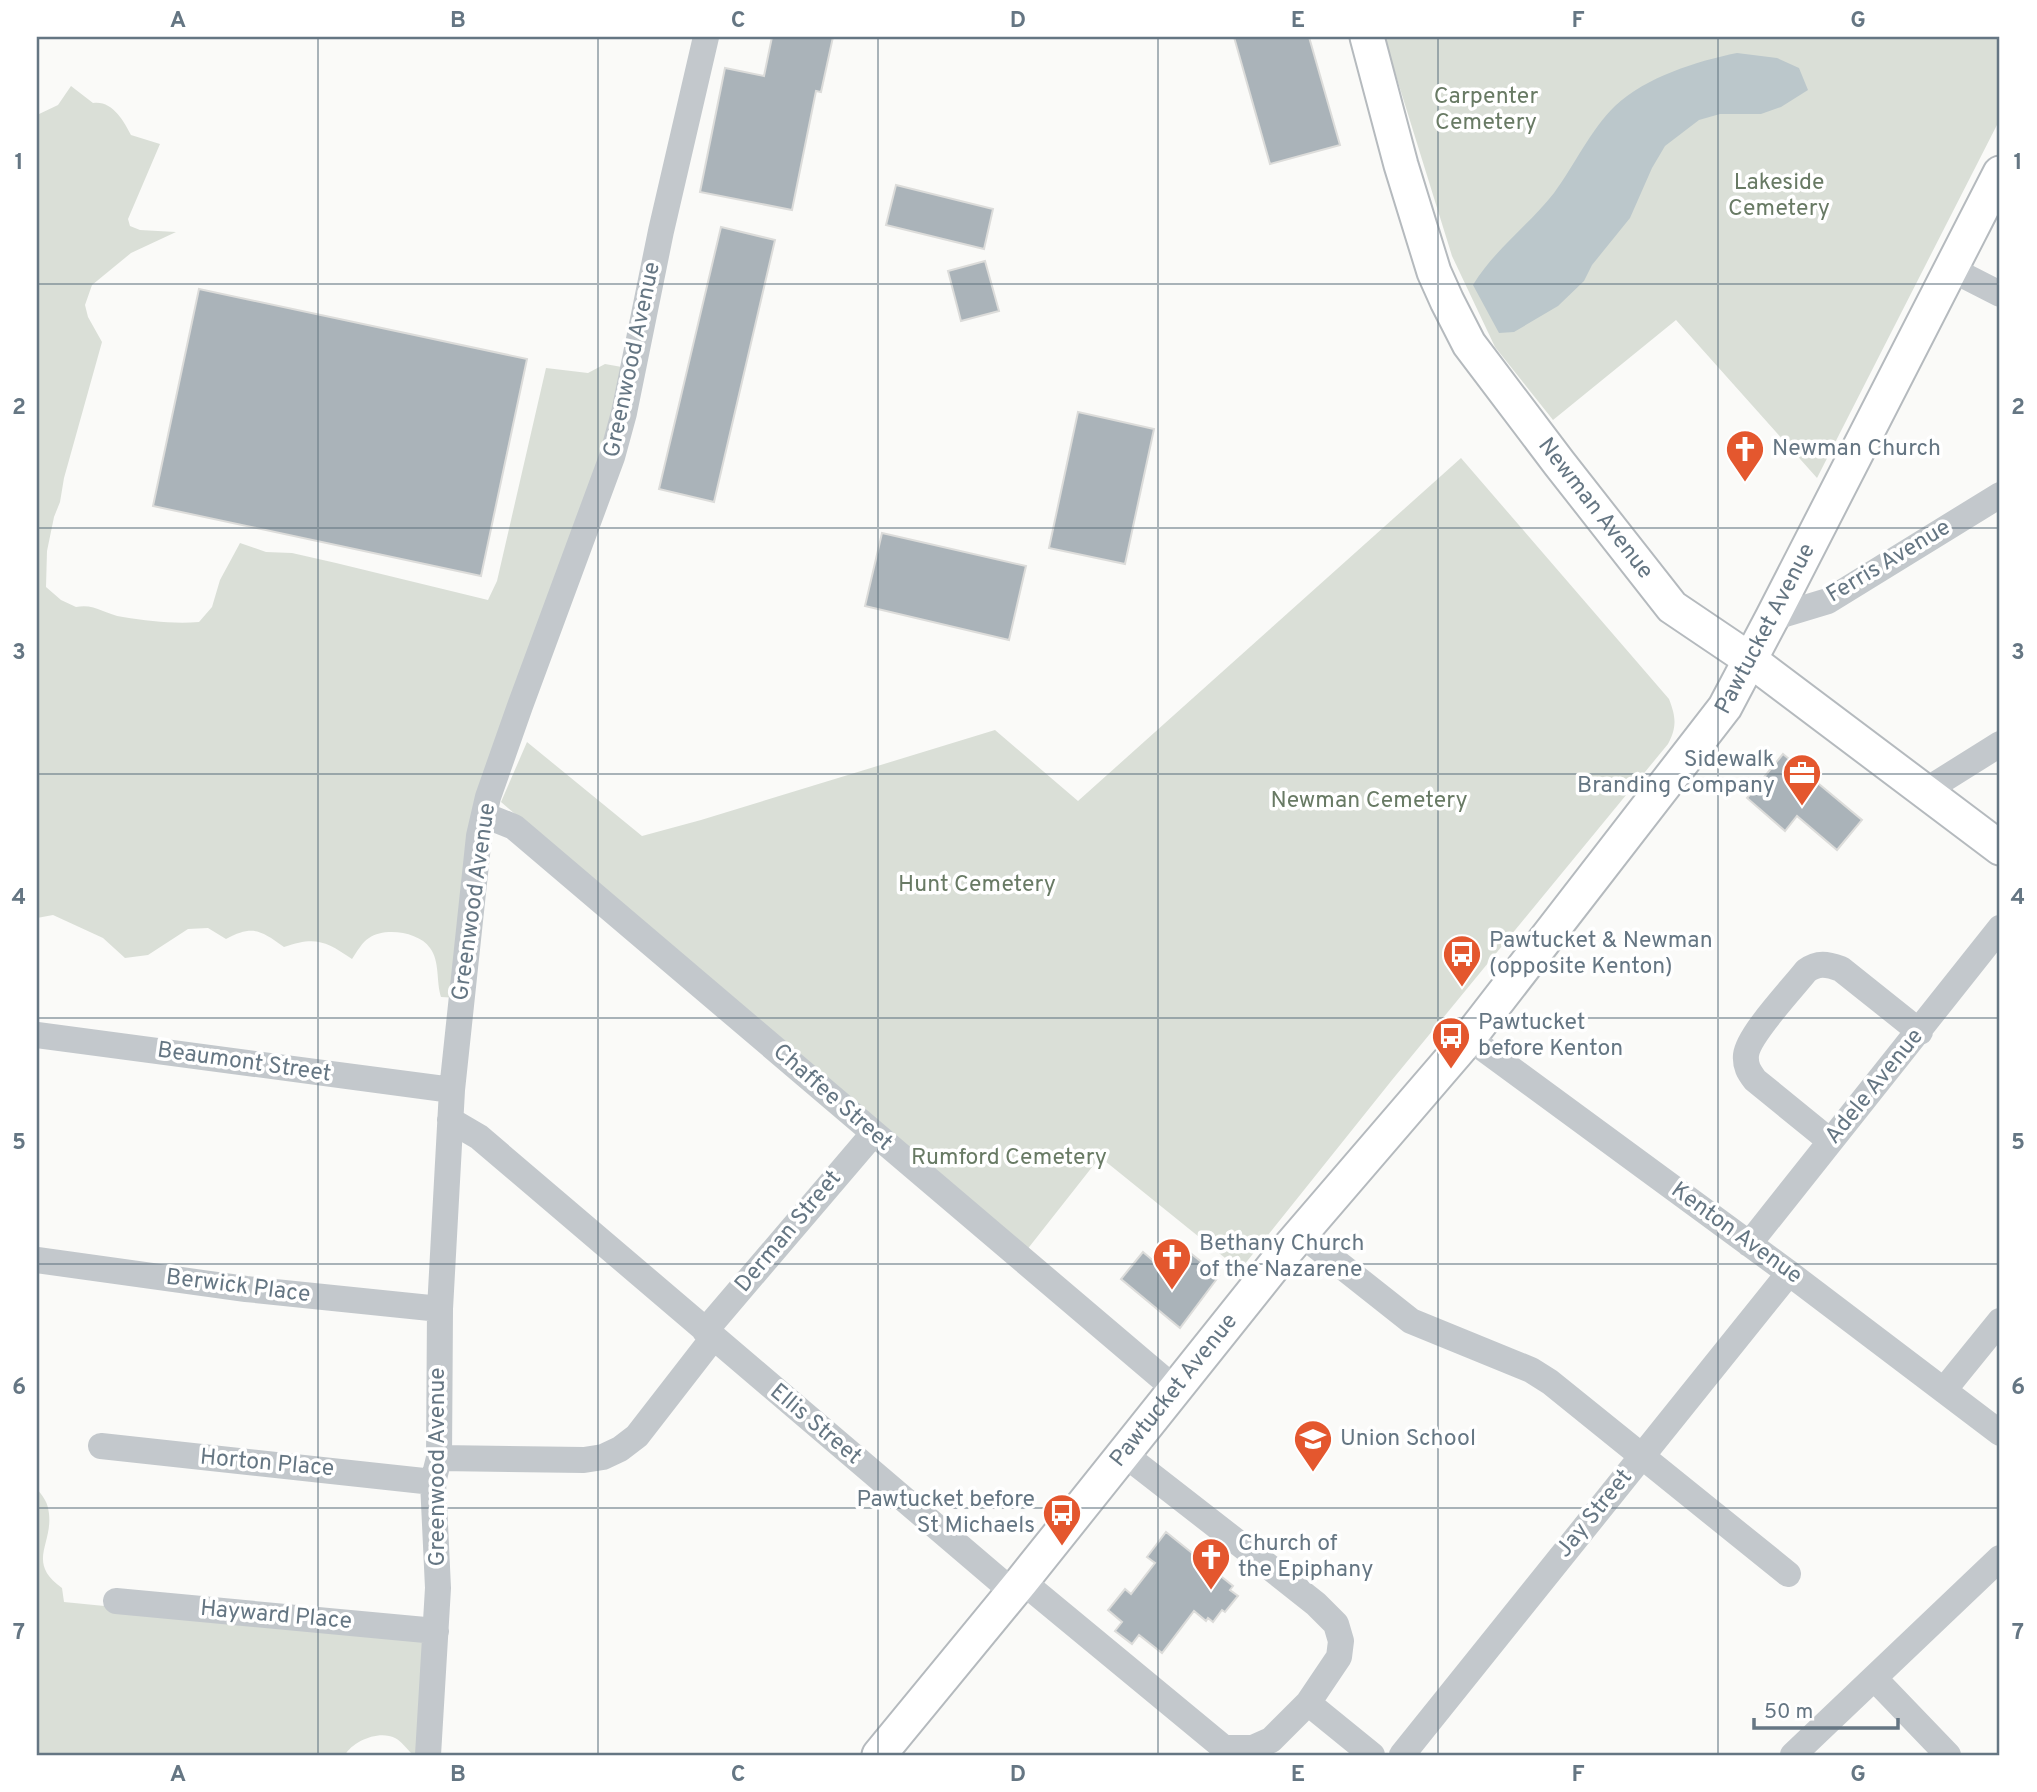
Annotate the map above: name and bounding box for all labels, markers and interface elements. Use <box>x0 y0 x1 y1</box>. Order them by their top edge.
text: A <box>170 7 186 36</box>
text: B <box>450 7 466 36</box>
text: C <box>731 7 745 36</box>
text: D <box>1010 7 1026 36</box>
text: E <box>1291 7 1305 36</box>
text: F <box>1571 7 1585 36</box>
text: G <box>1850 7 1866 36</box>
park label: Carpenter Cemetery <box>1434 83 1538 138</box>
text: 1 <box>14 149 24 178</box>
text: 1 <box>2013 149 2023 178</box>
park label: Lakeside Cemetery <box>1728 169 1830 224</box>
street label: Greenwood Avenue <box>598 260 668 460</box>
text: 2 <box>12 394 26 423</box>
text: 2 <box>2011 394 2025 423</box>
church icon: Newman Church <box>1724 428 1766 483</box>
street label: Newman Avenue <box>1531 432 1659 585</box>
place label: Newman Church <box>1772 435 1941 464</box>
street label: Ferris Avenue <box>1822 514 1956 610</box>
street label: Pawtucket Avenue <box>1709 539 1822 720</box>
text: 3 <box>12 639 26 668</box>
text: 3 <box>2011 639 2025 668</box>
place label: Sidewalk Branding Company <box>1577 746 1775 801</box>
office icon: Sidewalk Branding Company <box>1781 752 1823 807</box>
park label: Newman Cemetery <box>1270 787 1468 816</box>
street label: Greenwood Avenue <box>447 801 503 1003</box>
park label: Hunt Cemetery <box>898 871 1056 900</box>
text: 4 <box>12 884 26 913</box>
text: 4 <box>2011 884 2025 913</box>
place label: Pawtucket & Newman (opposite Kenton) <box>1489 927 1713 982</box>
bus stop icon: Pawtucket & Newman (opposite Kenton) <box>1441 933 1483 988</box>
place label: Pawtucket before Kenton <box>1478 1009 1623 1064</box>
bus stop icon: Pawtucket before Kenton <box>1430 1015 1472 1070</box>
street label: Adele Avenue <box>1820 1023 1930 1151</box>
street label: Beaumont Street <box>155 1036 333 1090</box>
street label: Chaffee Street <box>766 1038 898 1158</box>
text: 5 <box>12 1129 26 1158</box>
text: 5 <box>2011 1129 2025 1158</box>
park label: Rumford Cemetery <box>911 1144 1107 1173</box>
street label: Derman Street <box>730 1165 848 1299</box>
street label: Kenton Avenue <box>1665 1177 1807 1291</box>
place label: Bethany Church of the Nazarene <box>1199 1230 1364 1285</box>
church icon: Bethany Church of the Nazarene <box>1151 1236 1193 1291</box>
street label: Berwick Place <box>164 1264 312 1310</box>
street label: Pawtucket Avenue <box>1104 1308 1244 1473</box>
street label: Greenwood Avenue <box>424 1367 453 1567</box>
text: 6 <box>12 1374 26 1403</box>
text: 6 <box>2011 1374 2025 1403</box>
street label: Ellis Street <box>763 1378 867 1472</box>
school or university icon: Union School <box>1292 1418 1334 1473</box>
place label: Union School <box>1340 1425 1476 1454</box>
street label: Horton Place <box>199 1444 335 1484</box>
street label: Jay Street <box>1551 1464 1639 1564</box>
place label: Pawtucket before St Michaels <box>856 1486 1035 1541</box>
bus stop icon: Pawtucket before St Michaels <box>1041 1492 1083 1547</box>
place label: Church of the Epiphany <box>1238 1530 1373 1585</box>
church icon: Church of the Epiphany <box>1190 1536 1232 1591</box>
street label: Hayward Place <box>199 1595 353 1637</box>
text: 7 <box>13 1619 25 1648</box>
text: 7 <box>2012 1619 2024 1648</box>
scale bar <box>1754 1687 1897 1731</box>
text: 50 m <box>1764 1699 1813 1726</box>
text: A <box>170 1761 186 1790</box>
text: B <box>450 1761 466 1790</box>
text: C <box>731 1761 745 1790</box>
text: D <box>1010 1761 1026 1790</box>
text: E <box>1291 1761 1305 1790</box>
text: F <box>1571 1761 1585 1790</box>
text: G <box>1850 1761 1866 1790</box>

